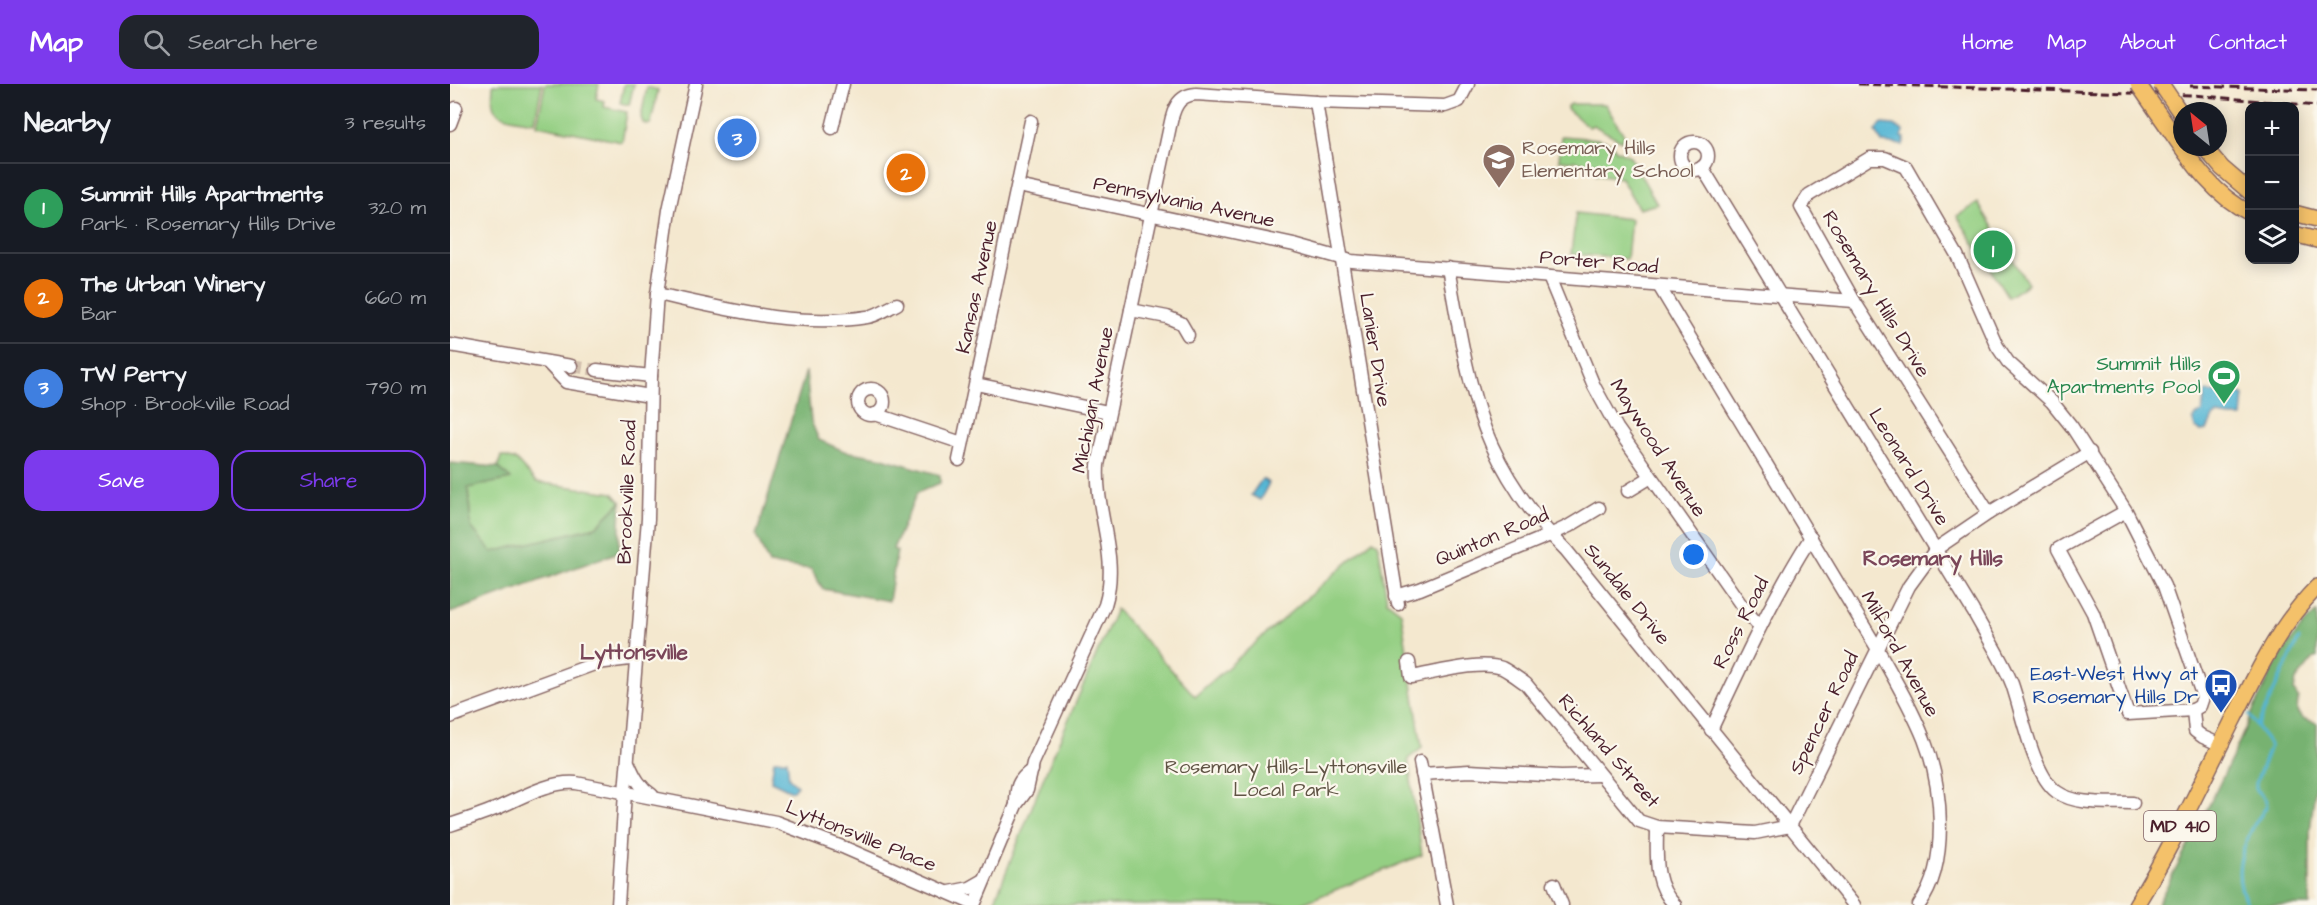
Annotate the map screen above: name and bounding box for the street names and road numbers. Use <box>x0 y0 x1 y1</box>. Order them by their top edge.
street label: Pennsylvania Avenue <box>1091 169 1277 236</box>
street label: Rosemary Hills Drive <box>1814 205 1937 383</box>
street label: Kansas Avenue <box>949 218 1005 356</box>
street label: Porter Road <box>1539 243 1659 281</box>
street label: Lanier Drive <box>1352 291 1398 409</box>
street label: Michigan Avenue <box>1065 324 1122 476</box>
street label: Maywood Avenue <box>1602 373 1713 523</box>
street label: Leonard Drive <box>1862 403 1956 531</box>
street label: Brookville Road <box>610 419 644 565</box>
street label: Quinton Road <box>1431 501 1553 573</box>
street label: Sundale Drive <box>1577 537 1677 651</box>
street label: Ross Road <box>1706 572 1776 674</box>
street label: Milford Avenue <box>1854 586 1946 722</box>
street label: Spencer Road <box>1782 647 1866 779</box>
street label: Richland Street <box>1551 688 1667 814</box>
street label: Lyttonsville Place <box>781 793 941 880</box>
road number: MD 410 <box>2144 811 2216 841</box>

